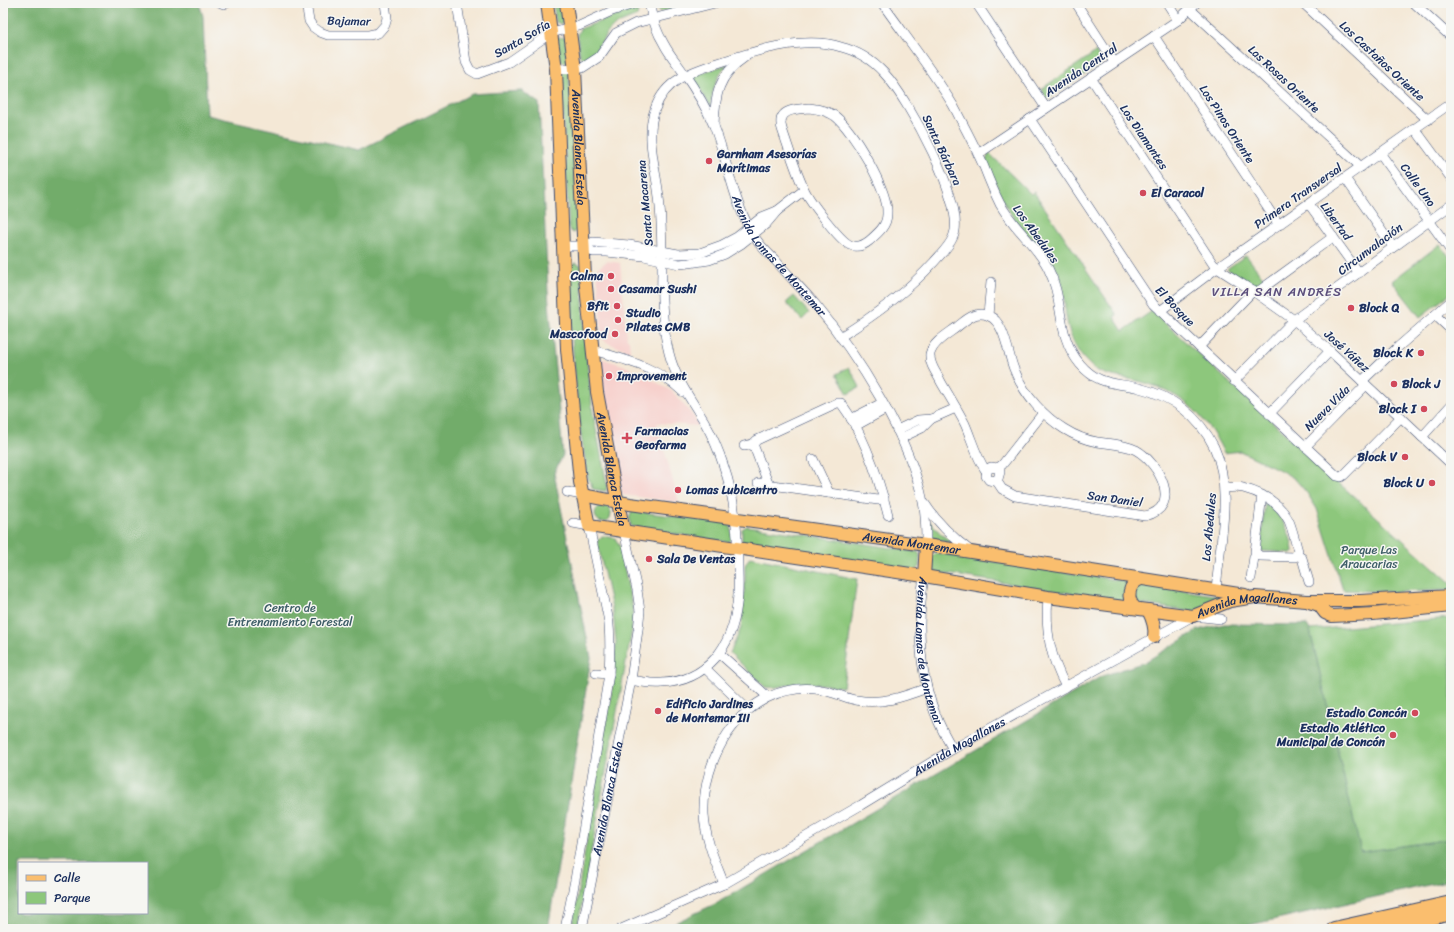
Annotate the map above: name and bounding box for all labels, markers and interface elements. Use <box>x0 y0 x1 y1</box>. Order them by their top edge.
street label: Bajamar <box>327 10 372 32</box>
street label: Santa Sofía <box>489 14 555 64</box>
street label: Los Castaños Oriente <box>1334 15 1430 107</box>
street label: Avenida Central <box>1039 37 1123 103</box>
street label: Las Rosas Oriente <box>1243 39 1325 119</box>
street label: Los Pinos Oriente <box>1193 80 1261 168</box>
street label: Avenida Blanca Estela <box>565 88 593 206</box>
street label: Los Diamantes <box>1114 100 1174 175</box>
street label: Santa Bárbara <box>916 111 968 189</box>
place label: Garnham Asesorías Marítimas <box>716 143 817 179</box>
marker: Garnham Asesorías Marítimas <box>704 156 714 166</box>
street label: Primera Transversal <box>1249 157 1347 235</box>
street label: Calle Uno <box>1394 158 1442 212</box>
street label: Santa Macarena <box>630 159 660 247</box>
place label: El Caracol <box>1151 182 1205 204</box>
marker: El Caracol <box>1138 188 1148 198</box>
street label: Avenida Lomas de Montemar <box>725 191 833 322</box>
street label: Libertad <box>1314 197 1359 247</box>
street label: Los Abedules <box>1007 200 1065 269</box>
street label: Circunvalación <box>1332 217 1408 281</box>
place label: Calma <box>570 265 604 287</box>
marker: Calma <box>606 271 616 281</box>
place label: Casamar Sushi <box>618 278 697 300</box>
street label: El Bosque <box>1150 280 1201 332</box>
district label: VILLA SAN ANDRÉS <box>1212 280 1342 303</box>
marker: Casamar Sushi <box>606 284 616 294</box>
place label: Bfit <box>587 295 610 317</box>
place label: Block Q <box>1359 297 1400 319</box>
marker: Bfit <box>612 301 622 311</box>
place label: Studio Pilates CMB <box>625 302 691 338</box>
marker: Block Q <box>1346 303 1356 313</box>
marker: Studio Pilates CMB <box>613 315 623 325</box>
place label: Mascofood <box>549 323 609 345</box>
street label: José Yáñez <box>1318 323 1375 378</box>
marker: Mascofood <box>610 329 620 339</box>
place label: Block K <box>1373 342 1414 364</box>
marker: Block K <box>1416 348 1426 358</box>
place label: Improvement <box>616 365 688 387</box>
marker: Improvement <box>604 371 614 381</box>
place label: Block J <box>1402 373 1442 395</box>
street label: Nueva Vida <box>1299 379 1356 436</box>
marker: Block J <box>1389 379 1399 389</box>
place label: Block I <box>1379 398 1417 420</box>
marker: Block I <box>1419 404 1429 414</box>
street label: Avenida Blanca Estela <box>590 409 634 528</box>
place label: Farmacias Geofarma <box>634 420 689 456</box>
marker: Farmacias Geofarma <box>622 433 632 443</box>
place label: Block V <box>1357 446 1398 468</box>
marker: Block V <box>1400 452 1410 462</box>
place label: Block U <box>1383 472 1425 494</box>
marker: Block U <box>1427 478 1437 488</box>
place label: Lomas Lubicentro <box>686 479 778 501</box>
street label: San Daniel <box>1086 484 1145 514</box>
marker: Lomas Lubicentro <box>673 485 683 495</box>
street label: Los Abedules <box>1195 491 1223 562</box>
street label: Avenida Montemar <box>860 525 963 561</box>
park label: Parque Las Araucarias <box>1339 539 1398 575</box>
place label: Sala De Ventas <box>656 548 736 570</box>
marker: Sala De Ventas <box>644 554 654 564</box>
street label: Avenida Lomas de Montemar <box>909 575 950 729</box>
street label: Avenida Magallanes <box>1192 586 1299 625</box>
park label: Centro de Entrenamiento Forestal <box>228 597 353 633</box>
place label: Edificio Jardines de Montemar III <box>666 693 754 729</box>
place label: Estadio Concón <box>1326 702 1407 724</box>
marker: Edificio Jardines de Montemar III <box>653 706 663 716</box>
marker: Estadio Concón <box>1410 708 1420 718</box>
street label: Avenida Magallanes <box>908 711 1010 782</box>
place label: Estadio Atlético Municipal de Concón <box>1276 717 1386 753</box>
marker: Estadio Atlético Municipal de Concón <box>1388 730 1398 740</box>
street label: Avenida Blanca Estela <box>585 739 630 859</box>
legend <box>18 862 148 914</box>
text: Calle <box>54 867 81 889</box>
text: Parque <box>54 887 91 909</box>

